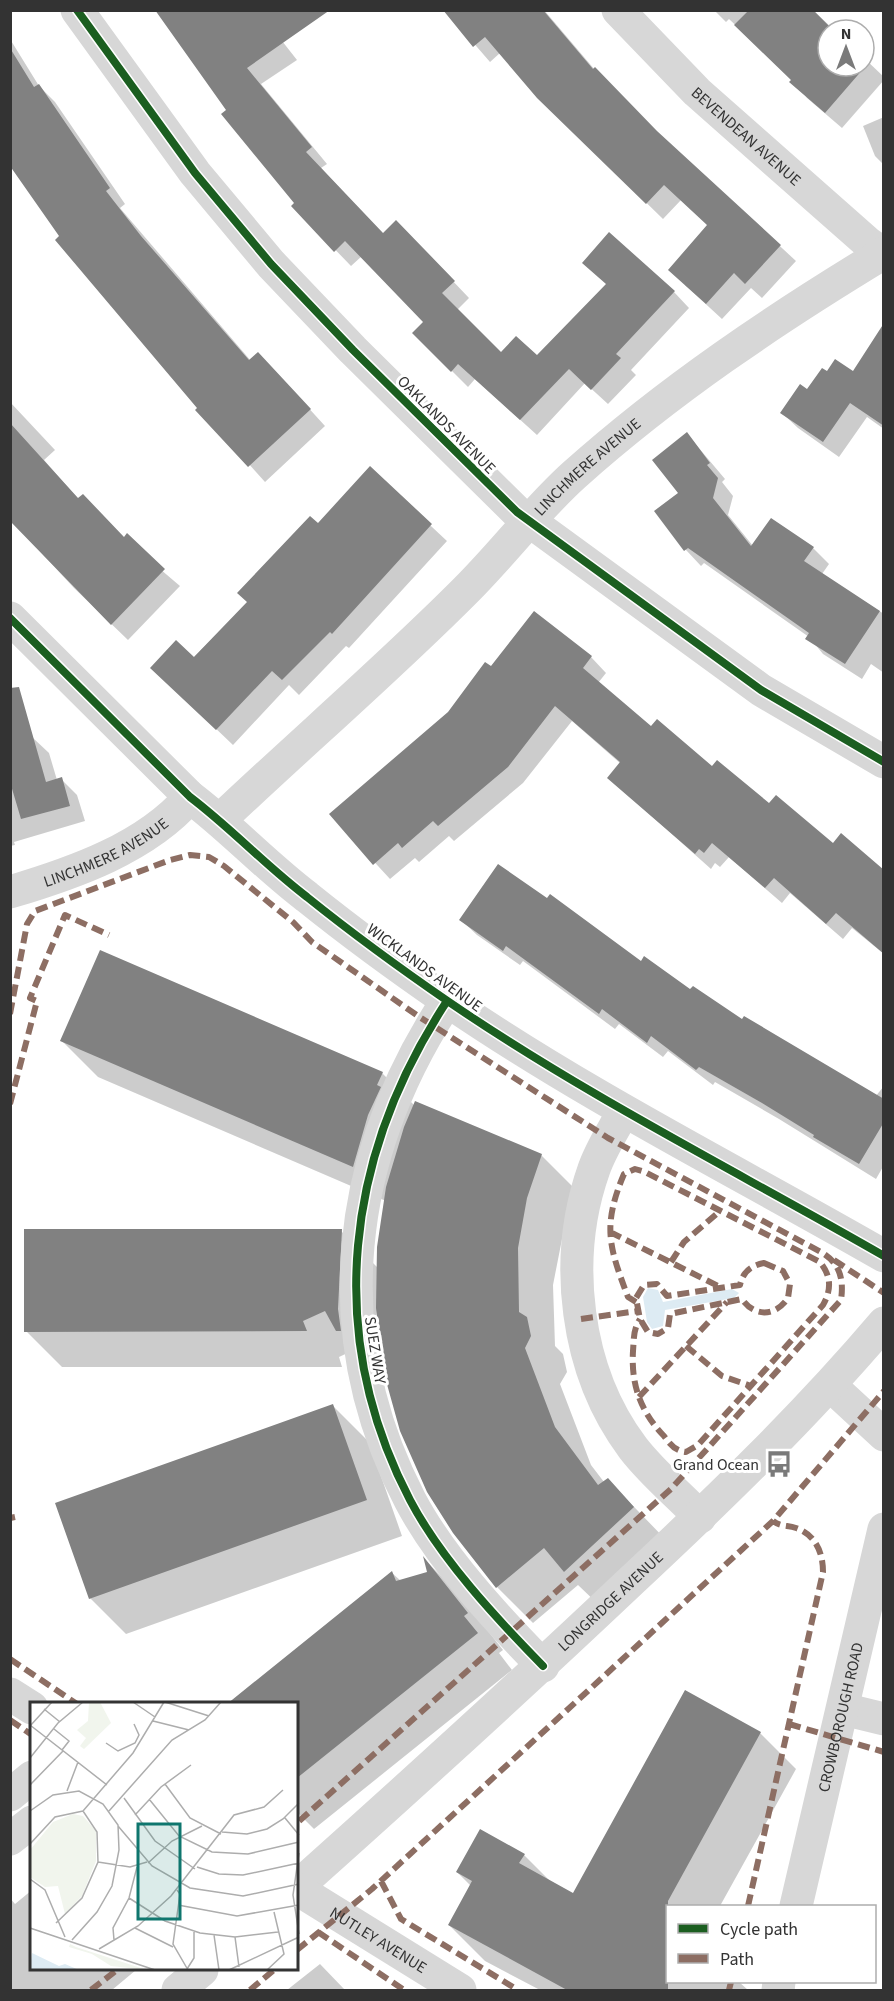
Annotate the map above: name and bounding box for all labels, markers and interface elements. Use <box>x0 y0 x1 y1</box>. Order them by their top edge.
north arrow <box>816 18 876 78</box>
text: N <box>841 23 851 45</box>
street label: BEVENDEAN AVENUE <box>686 82 806 191</box>
street label: OAKLANDS AVENUE <box>392 371 500 479</box>
street label: LINCHMERE AVENUE <box>529 413 646 521</box>
street label: LINCHMERE AVENUE <box>41 813 173 893</box>
street label: WICKLANDS AVENUE <box>362 918 487 1017</box>
street label: SUEZ WAY <box>359 1315 391 1386</box>
bus stop icon: Grand Ocean <box>764 1449 794 1479</box>
place label: Grand Ocean <box>673 1454 759 1476</box>
street label: LONGRIDGE AVENUE <box>553 1547 668 1657</box>
street label: CROWBOROUGH ROAD <box>813 1640 869 1794</box>
inset map <box>30 1702 298 1971</box>
street label: NUTLEY AVENUE <box>325 1902 431 1979</box>
legend <box>666 1905 876 1983</box>
text: Cycle path <box>720 1917 798 1942</box>
text: Path <box>720 1947 754 1972</box>

